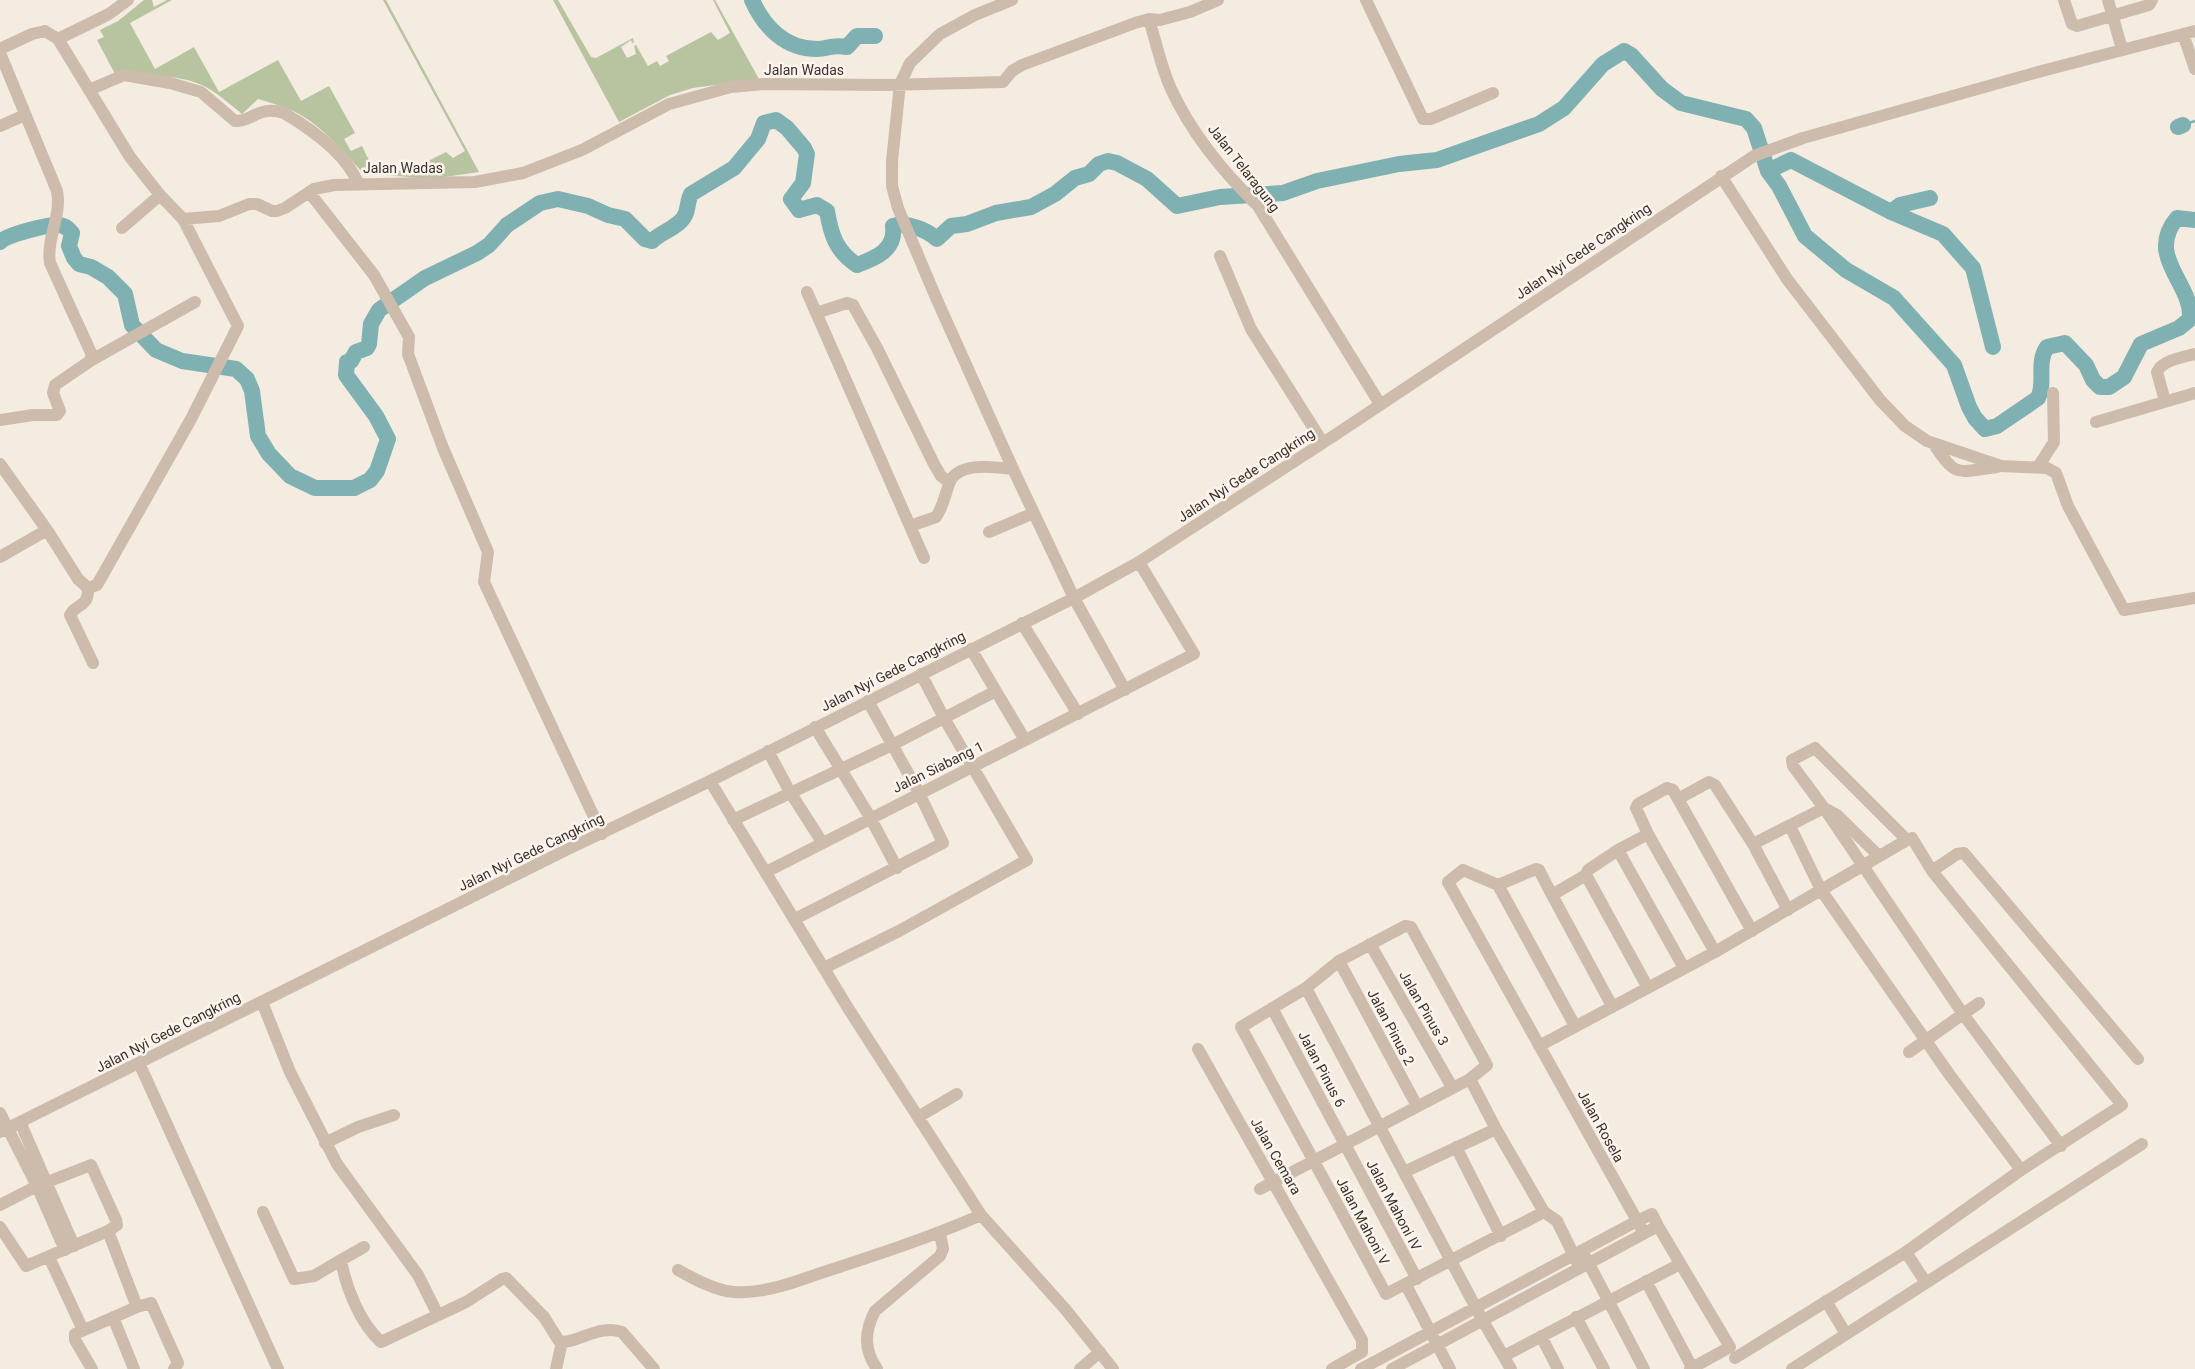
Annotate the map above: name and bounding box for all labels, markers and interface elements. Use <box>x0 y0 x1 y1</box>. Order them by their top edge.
street label: Jalan Wadas <box>764 62 844 78</box>
street label: Jalan Telaragung <box>1205 121 1283 215</box>
street label: Jalan Wadas <box>363 160 443 176</box>
street label: Jalan Nyi Gede Cangkring <box>1512 200 1654 302</box>
street label: Jalan Nyi Gede Cangkring <box>1175 425 1317 525</box>
street label: Jalan Nyi Gede Cangkring <box>818 628 968 714</box>
street label: Jalan Siabang 1 <box>890 738 986 796</box>
street label: Jalan Nyi Gede Cangkring <box>456 810 606 894</box>
street label: Jalan Pinus 3 <box>1396 968 1452 1048</box>
street label: Jalan Pinus 2 <box>1364 986 1418 1068</box>
street label: Jalan Nyi Gede Cangkring <box>93 989 243 1075</box>
street label: Jalan Pinus 6 <box>1295 1028 1349 1110</box>
street label: Jalan Rosela <box>1575 1087 1627 1165</box>
street label: Jalan Cemara <box>1248 1115 1304 1197</box>
street label: Jalan Mahoni IV <box>1363 1157 1425 1253</box>
street label: Jalan Mahoni V <box>1333 1175 1393 1267</box>

